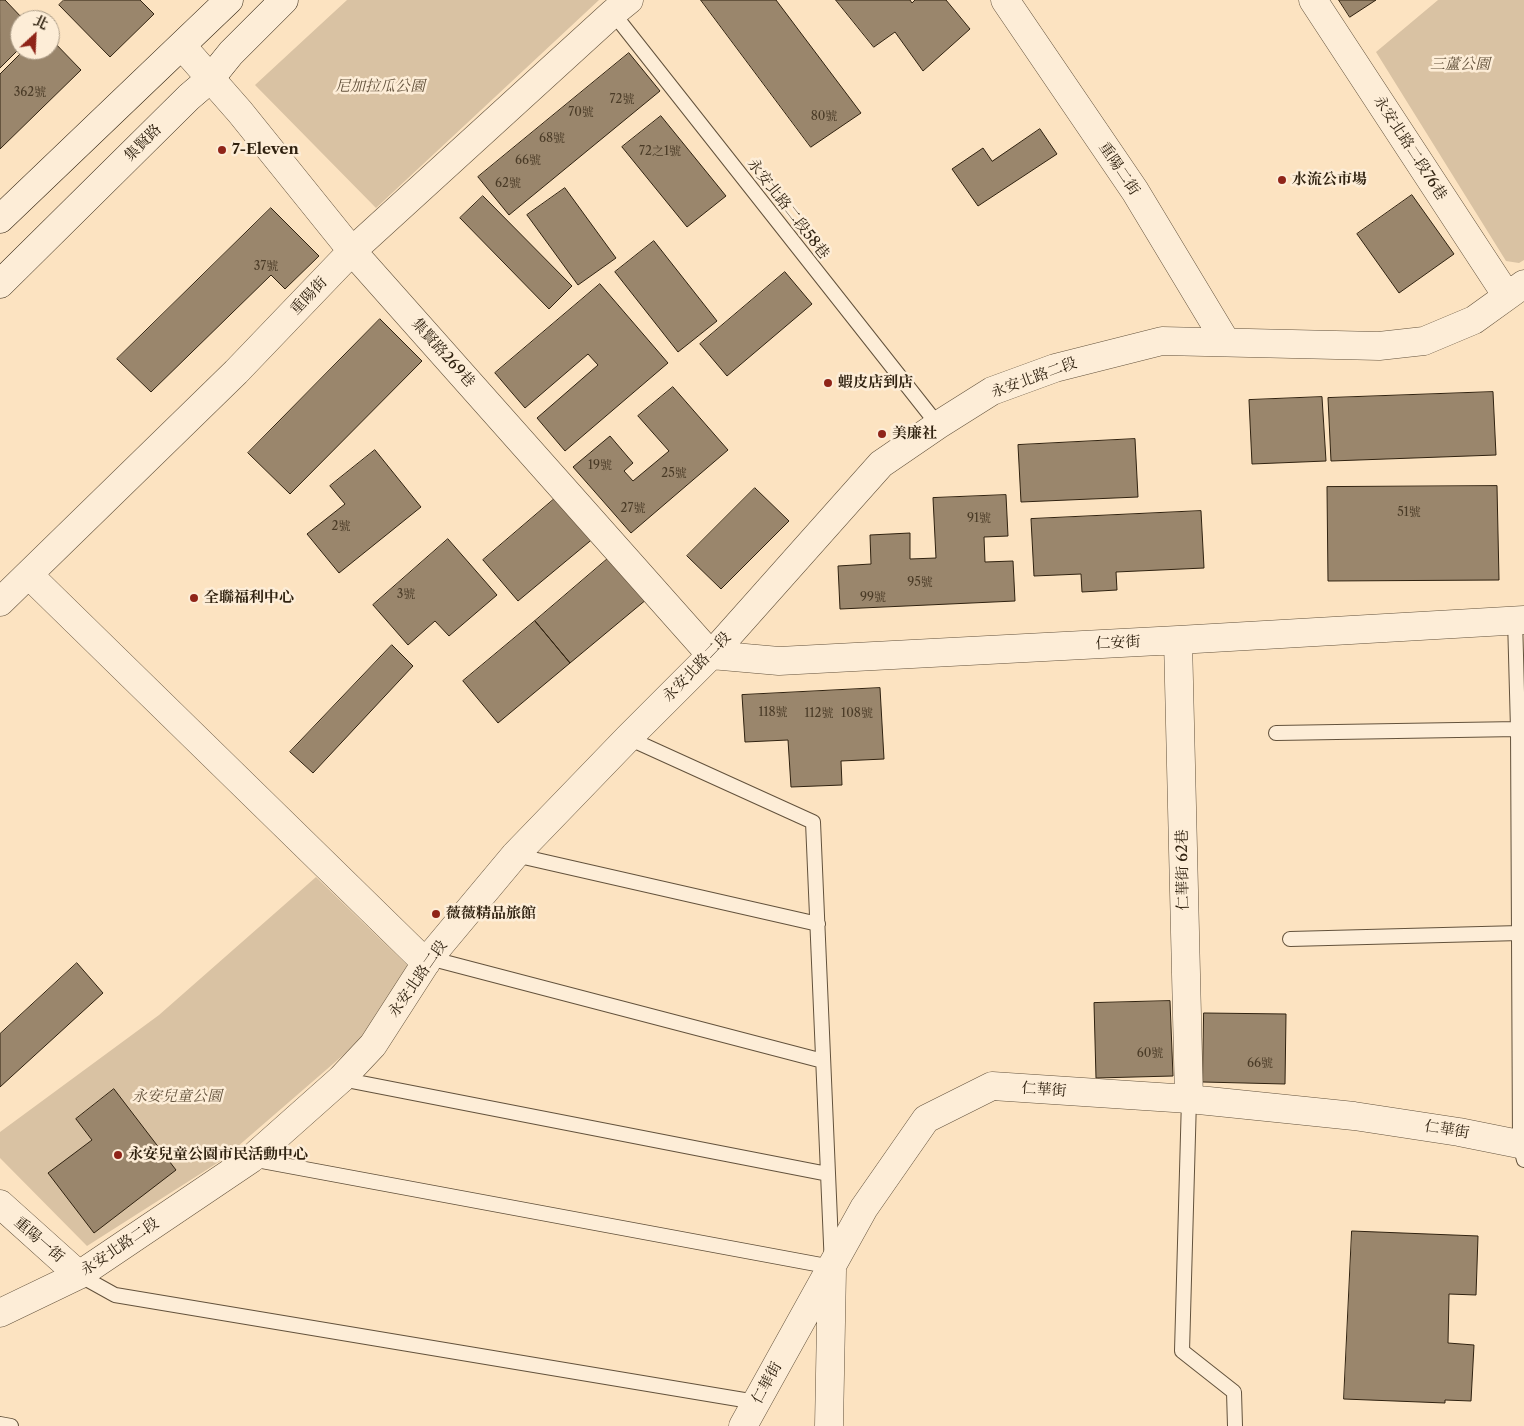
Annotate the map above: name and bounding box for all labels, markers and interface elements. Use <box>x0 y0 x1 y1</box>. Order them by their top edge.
north arrow <box>10 10 60 60</box>
text: 北 <box>31 11 51 33</box>
park label: 三蘆公園 <box>1430 56 1490 74</box>
park label: 尼加拉瓜公園 <box>335 78 425 96</box>
house number: 362號 <box>14 86 46 100</box>
street label: 永安北路二段76巷 <box>1370 92 1450 204</box>
house number: 72號 <box>610 93 634 107</box>
house number: 70號 <box>568 106 594 120</box>
house number: 80號 <box>811 110 837 124</box>
street label: 集賢路 <box>121 121 165 165</box>
house number: 68號 <box>539 132 565 146</box>
street label: 重陽二街 <box>1095 139 1143 199</box>
place label: 7-Eleven <box>232 141 299 159</box>
marker: 7-Eleven <box>216 144 228 156</box>
house number: 72之1號 <box>639 145 681 159</box>
house number: 66號 <box>515 154 541 168</box>
street label: 永安北路二段58巷 <box>743 155 833 263</box>
place label: 水流公市場 <box>1292 171 1367 189</box>
marker: 水流公市場 <box>1276 174 1288 186</box>
house number: 62號 <box>495 177 521 191</box>
house number: 37號 <box>254 260 278 274</box>
street label: 重陽街 <box>287 274 331 318</box>
street label: 集賢路269巷 <box>407 315 479 391</box>
street label: 永安北路二段 <box>989 354 1079 402</box>
place label: 蝦皮店到店 <box>838 374 913 392</box>
marker: 蝦皮店到店 <box>822 377 834 389</box>
place label: 美廉社 <box>892 425 937 443</box>
marker: 美廉社 <box>876 428 888 440</box>
house number: 19號 <box>588 459 612 473</box>
house number: 25號 <box>661 467 687 481</box>
house number: 27號 <box>621 502 645 516</box>
house number: 51號 <box>1397 506 1421 520</box>
house number: 91號 <box>967 512 991 526</box>
house number: 2號 <box>332 520 350 534</box>
house number: 95號 <box>907 576 933 590</box>
house number: 3號 <box>397 588 415 602</box>
place label: 全聯福利中心 <box>204 589 294 607</box>
house number: 99號 <box>860 591 886 605</box>
marker: 全聯福利中心 <box>188 592 200 604</box>
street label: 永安北路二段 <box>659 628 735 706</box>
street label: 仁安街 <box>1095 633 1141 653</box>
house number: 118號 <box>758 706 788 720</box>
house number: 112號 <box>805 707 833 721</box>
house number: 108號 <box>841 707 873 721</box>
street label: 仁華街 62巷 <box>1173 829 1193 911</box>
place label: 薇薇精品旅館 <box>446 905 536 923</box>
marker: 薇薇精品旅館 <box>430 908 442 920</box>
street label: 永安北路二段 <box>385 937 451 1021</box>
house number: 60號 <box>1137 1047 1163 1061</box>
house number: 66號 <box>1247 1057 1273 1071</box>
street label: 仁華街 <box>1021 1079 1067 1101</box>
park label: 永安兒童公園 <box>132 1088 222 1106</box>
street label: 仁華街 <box>1423 1118 1471 1142</box>
place label: 永安兒童公園市民活動中心 <box>128 1146 308 1164</box>
marker: 永安兒童公園市民活動中心 <box>112 1149 124 1161</box>
street label: 重陽一街 <box>10 1214 68 1266</box>
street label: 永安北路二段 <box>78 1214 162 1280</box>
street label: 仁華街 <box>748 1359 786 1407</box>

